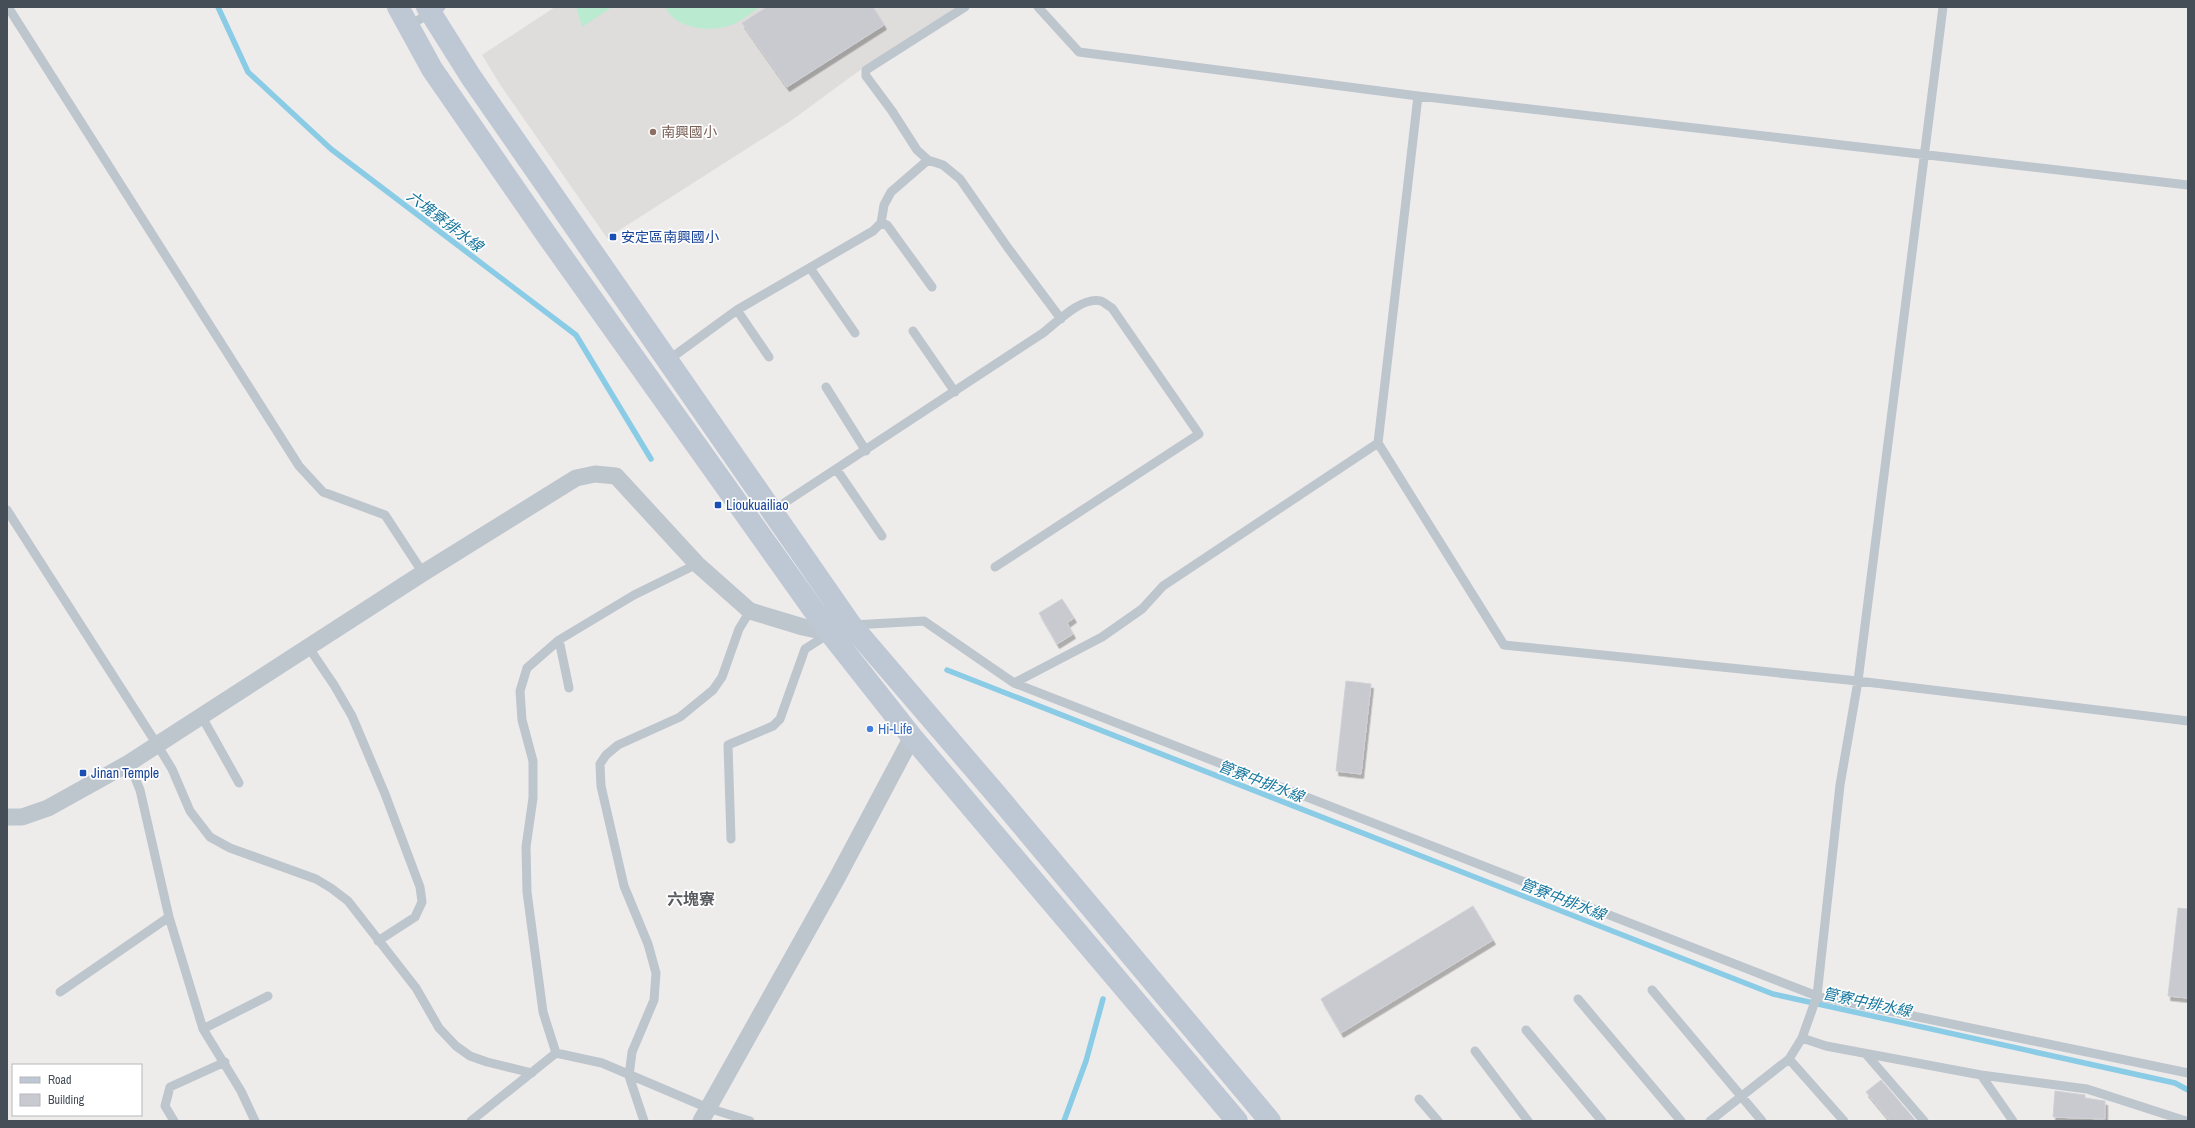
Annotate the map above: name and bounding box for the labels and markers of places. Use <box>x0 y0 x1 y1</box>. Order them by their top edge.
place label: 南興國小 <box>661 123 717 141</box>
marker: 南興國小 <box>648 127 658 137</box>
place label: 安定區南興國小 <box>621 228 719 246</box>
marker: 安定區南興國小 <box>608 232 618 242</box>
place label: Lioukuailiao <box>726 496 789 514</box>
marker: Lioukuailiao <box>713 500 723 510</box>
place label: Hi-Life <box>878 720 912 738</box>
marker: Hi-Life <box>865 724 875 734</box>
place label: Jinan Temple <box>91 764 159 782</box>
marker: Jinan Temple <box>78 768 88 778</box>

